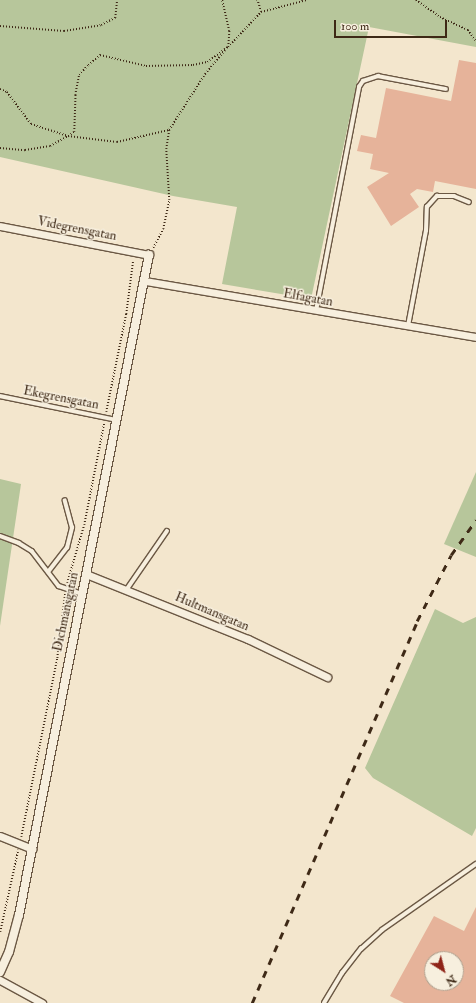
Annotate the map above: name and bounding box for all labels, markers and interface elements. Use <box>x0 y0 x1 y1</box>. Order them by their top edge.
scale bar <box>336 12 449 38</box>
text: 100 m <box>341 19 369 34</box>
street label: Videgrensgatan <box>36 214 118 244</box>
street label: Elfagatan <box>282 286 334 310</box>
street label: Ekegrensgatan <box>22 383 100 413</box>
street label: Dichmansgatan <box>50 571 82 653</box>
street label: Hultmansgatan <box>172 589 252 635</box>
north arrow <box>424 951 464 991</box>
text: N <box>443 972 459 988</box>

